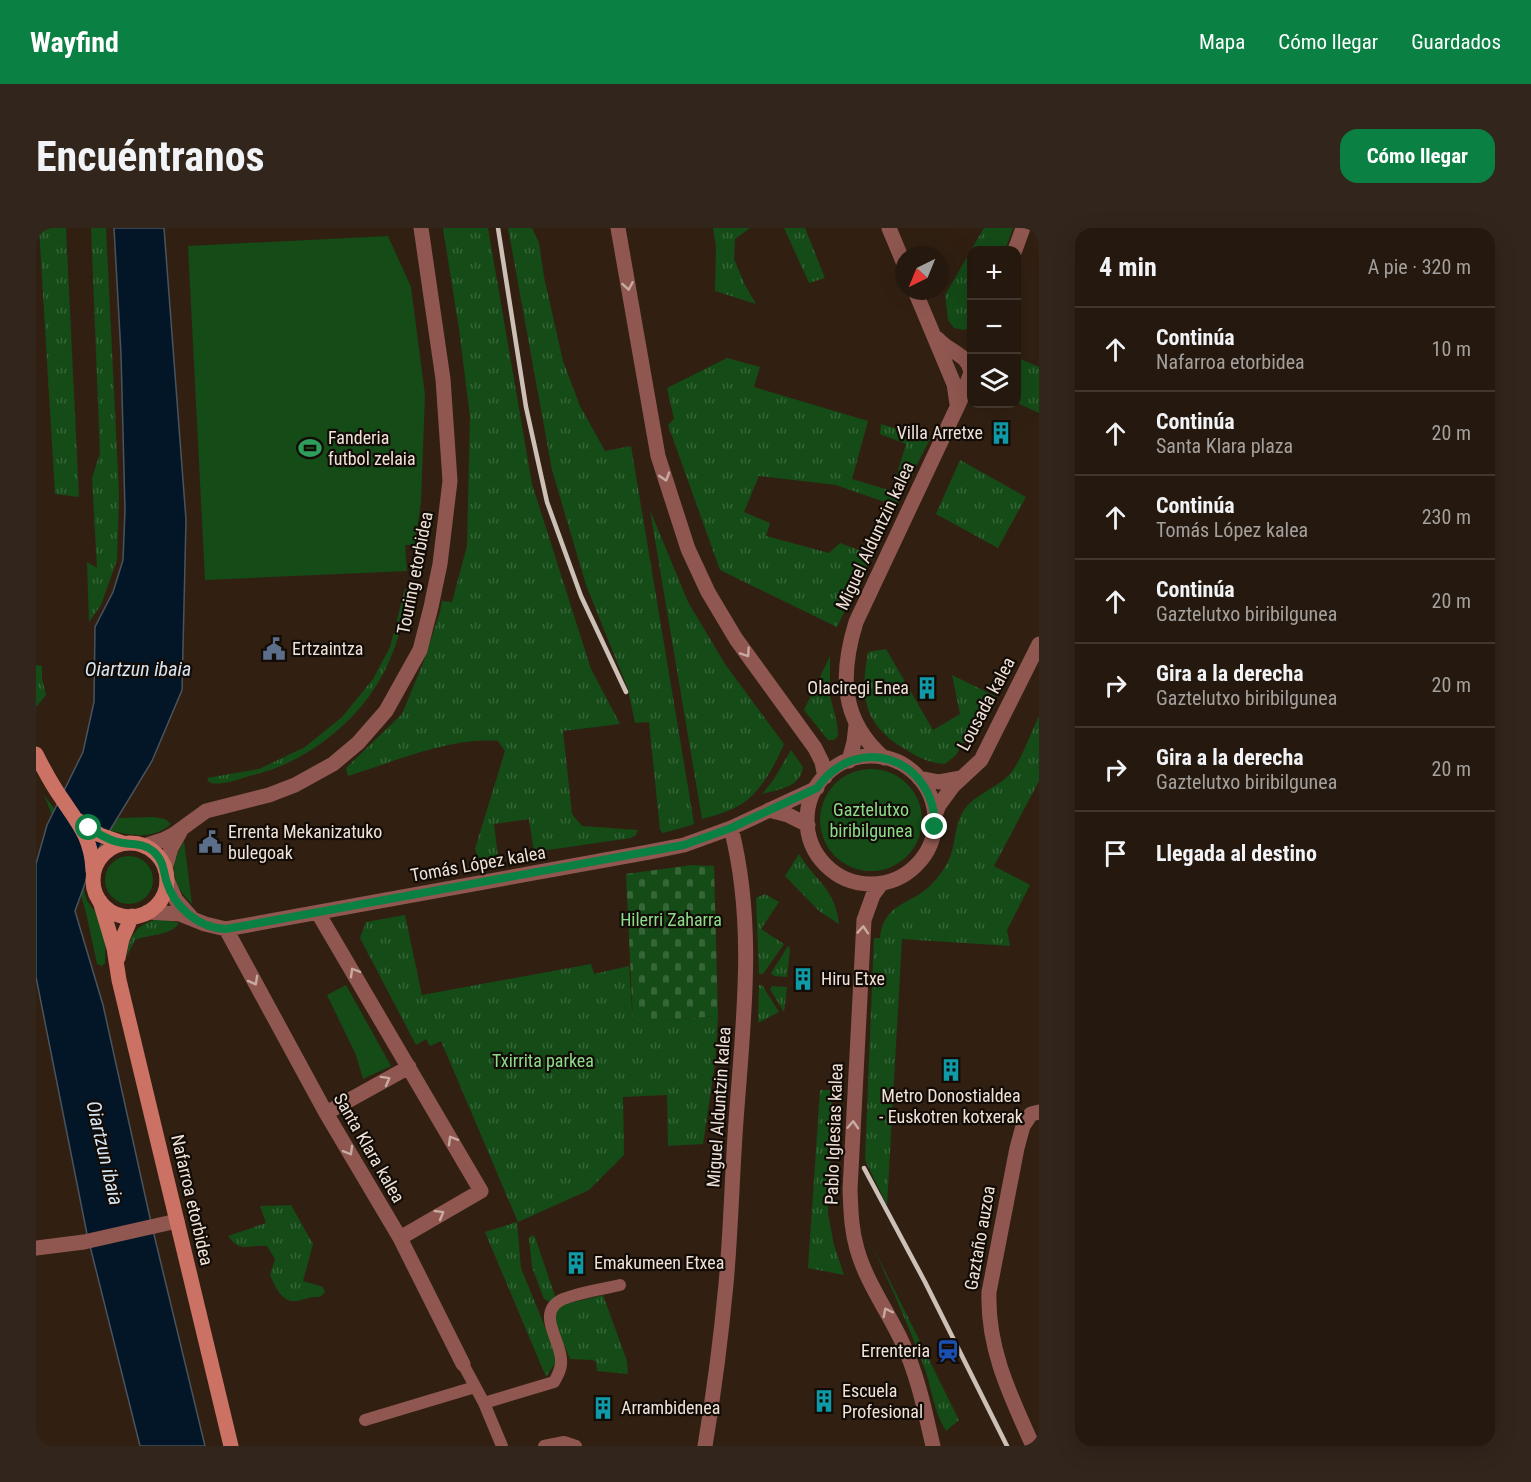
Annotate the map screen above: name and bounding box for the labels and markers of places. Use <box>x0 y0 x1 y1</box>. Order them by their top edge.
building icon: Villa Arretxe <box>988 420 1014 446</box>
place label: Villa Arretxe <box>897 422 983 443</box>
place label: Fanderia futbol zelaia <box>328 427 416 469</box>
sports icon: Fanderia futbol zelaia <box>297 435 323 461</box>
public building icon: Ertzaintza <box>261 636 287 662</box>
place label: Ertzaintza <box>292 638 363 659</box>
building icon: Olaciregi Enea <box>914 675 940 701</box>
place label: Olaciregi Enea <box>807 677 909 698</box>
place label: Errenta Mekanizatuko bulegoak <box>228 821 382 863</box>
public building icon: Errenta Mekanizatuko bulegoak <box>197 829 223 855</box>
building icon: Hiru Etxe <box>790 966 816 992</box>
place label: Hiru Etxe <box>821 968 885 989</box>
building icon: Metro Donostialdea - Euskotren kotxerak <box>938 1057 964 1083</box>
place label: Metro Donostialdea - Euskotren kotxerak <box>879 1085 1023 1127</box>
building icon: Emakumeen Etxea <box>563 1250 589 1276</box>
place label: Emakumeen Etxea <box>594 1252 724 1273</box>
station icon: Errenteria <box>935 1338 961 1364</box>
place label: Errenteria <box>861 1340 930 1361</box>
place label: Escuela Profesional <box>842 1380 923 1422</box>
building icon: Escuela Profesional <box>811 1388 837 1414</box>
building icon: Arrambidenea <box>590 1395 616 1421</box>
place label: Arrambidenea <box>621 1397 720 1418</box>

